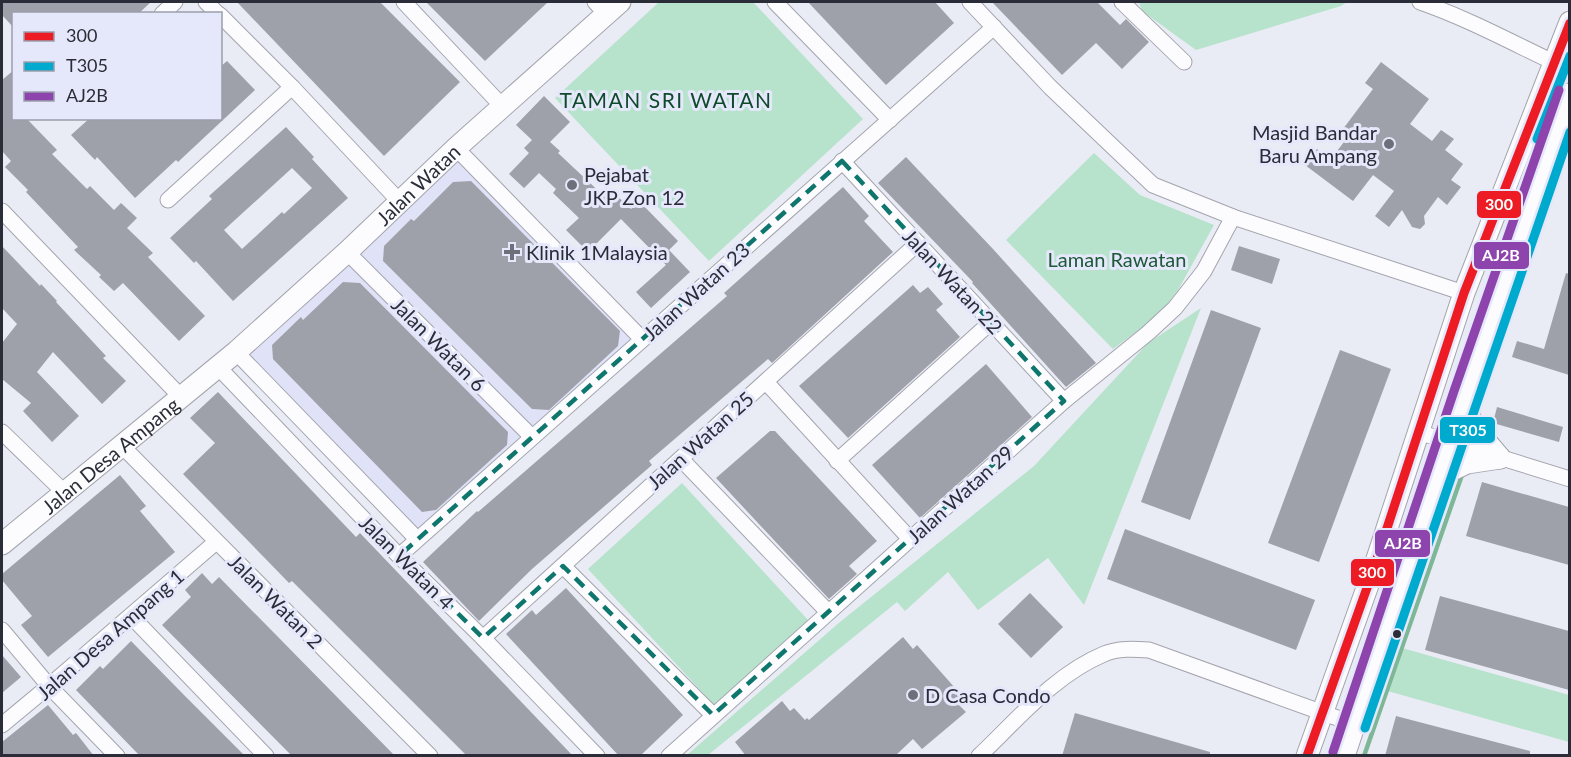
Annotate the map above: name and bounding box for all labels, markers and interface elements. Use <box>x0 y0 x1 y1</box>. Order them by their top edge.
legend <box>12 12 222 120</box>
text: 300 <box>66 24 97 46</box>
text: T305 <box>66 54 108 76</box>
text: AJ2B <box>66 84 108 106</box>
district label: TAMAN SRI WATAN <box>559 87 773 112</box>
place label: Masjid Bandar Baru Ampang <box>1252 120 1378 167</box>
marker: Masjid Bandar Baru Ampang <box>1382 137 1396 151</box>
street label: Jalan Watan <box>371 139 465 230</box>
place label: Pejabat JKP Zon 12 <box>584 162 685 209</box>
marker: Pejabat JKP Zon 12 <box>565 178 579 192</box>
line badge: 300 <box>1476 190 1522 219</box>
text: 300 <box>1485 194 1513 213</box>
street label: Jalan Watan 22 <box>898 224 1008 338</box>
street label: Jalan Watan 23 <box>638 237 754 345</box>
place label: Klinik 1Malaysia <box>526 240 668 264</box>
line badge: AJ2B <box>1473 241 1530 270</box>
marker: Klinik 1Malaysia <box>503 243 521 261</box>
text: AJ2B <box>1481 245 1520 264</box>
park label: Laman Rawatan <box>1048 247 1186 271</box>
street label: Jalan Watan 6 <box>387 292 491 396</box>
street label: Jalan Watan 25 <box>642 386 758 494</box>
street label: Jalan Desa Ampang <box>37 392 184 519</box>
line badge: T305 <box>1439 416 1496 444</box>
text: T305 <box>1449 420 1487 439</box>
street label: Jalan Watan 29 <box>902 440 1018 548</box>
street label: Jalan Watan 4 <box>355 510 459 614</box>
line badge: AJ2B <box>1374 529 1431 558</box>
text: AJ2B <box>1383 533 1422 552</box>
street label: Jalan Watan 2 <box>224 549 328 653</box>
line badge: 300 <box>1350 558 1395 587</box>
text: 300 <box>1358 562 1386 581</box>
street label: Jalan Desa Ampang 1 <box>32 564 188 704</box>
unlabelled marker <box>1391 628 1403 640</box>
place label: D Casa Condo <box>925 683 1051 707</box>
marker: D Casa Condo <box>906 688 920 702</box>

